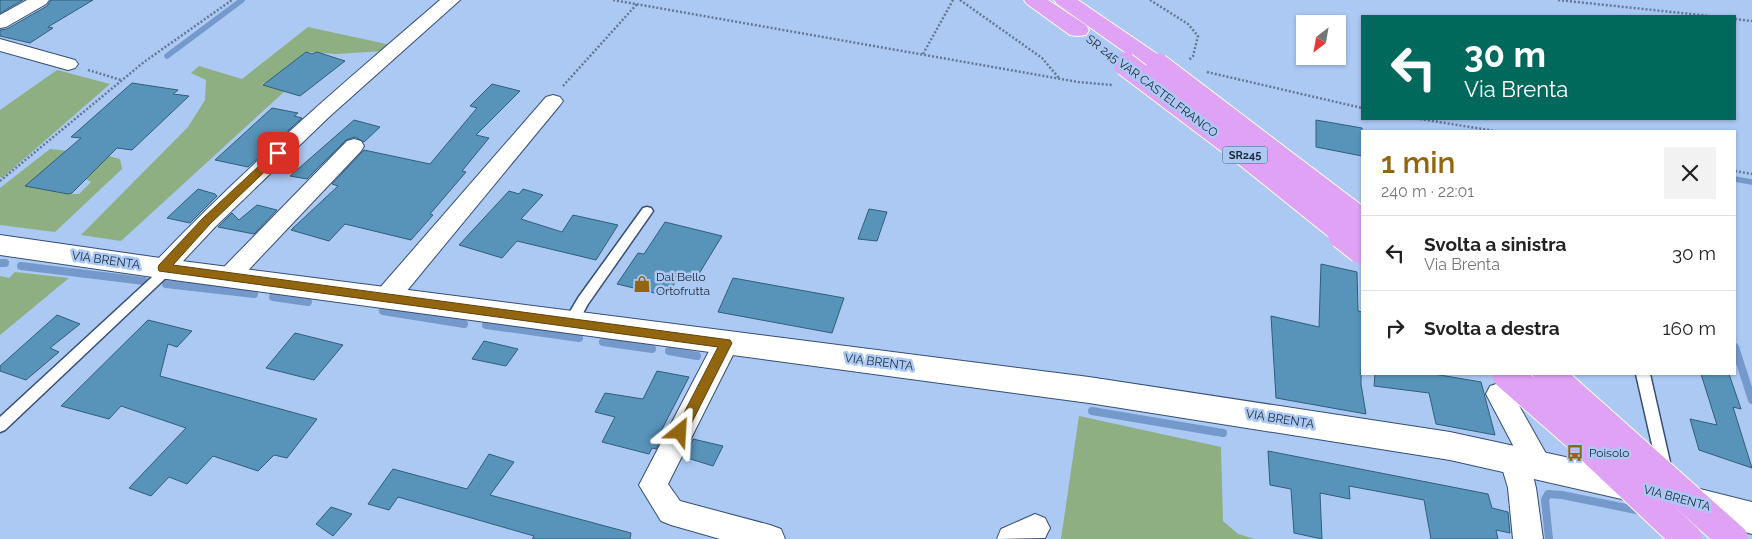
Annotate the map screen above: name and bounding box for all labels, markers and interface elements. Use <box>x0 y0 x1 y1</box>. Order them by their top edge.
north arrow <box>1296 15 1346 65</box>
map controls <box>1296 15 1346 65</box>
street label: SR 245 VAR CASTELFRANCO <box>1083 32 1221 140</box>
text: 30 m <box>1464 34 1546 75</box>
icon: left <box>1381 35 1446 100</box>
text: Via Brenta <box>1464 76 1568 102</box>
pin <box>257 132 299 174</box>
icon: arrive <box>264 139 292 167</box>
text: 1 min <box>1381 145 1456 180</box>
road number: SR245 <box>1222 146 1268 164</box>
button: close <box>1664 147 1716 199</box>
text: 240 m · 22:01 <box>1381 182 1474 201</box>
text: Svolta a sinistra <box>1424 233 1566 255</box>
icon: left <box>1381 239 1409 267</box>
text: 30 m <box>1672 242 1716 264</box>
street label: VIA BRENTA <box>71 248 141 272</box>
text: Via Brenta <box>1424 255 1500 274</box>
place label: Dal Bello Ortofrutta <box>656 270 710 298</box>
shop icon: Dal Bello Ortofrutta <box>632 274 652 294</box>
icon: right <box>1381 314 1409 342</box>
text: Svolta a destra <box>1424 317 1560 339</box>
text: 160 m <box>1662 317 1716 339</box>
street label: VIA BRENTA <box>844 351 914 373</box>
position arrow <box>653 405 705 457</box>
street label: VIA BRENTA <box>1245 407 1315 431</box>
bus stop icon: Poisolo <box>1565 443 1585 463</box>
place label: Poisolo <box>1589 446 1629 460</box>
street label: VIA BRENTA <box>1642 482 1712 514</box>

